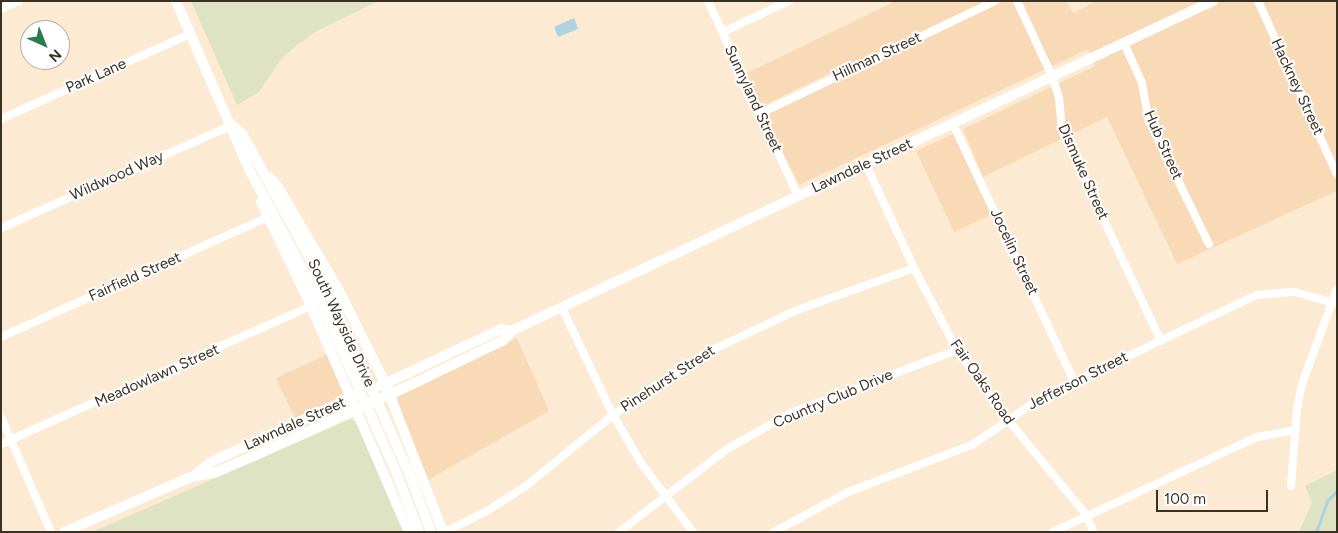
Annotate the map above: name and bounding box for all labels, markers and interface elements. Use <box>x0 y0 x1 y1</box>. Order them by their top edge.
north arrow <box>20 20 70 70</box>
street label: Hillman Street <box>830 29 924 85</box>
street label: Hackney Street <box>1267 36 1327 138</box>
street label: Sunnyland Street <box>720 43 786 155</box>
text: N <box>45 46 65 65</box>
street label: Park Lane <box>63 55 129 97</box>
street label: Hub Street <box>1140 107 1186 183</box>
street label: Dismuke Street <box>1054 121 1112 223</box>
street label: Lawndale Street <box>809 135 915 197</box>
street label: Wildwood Way <box>67 147 167 205</box>
street label: Jocelin Street <box>986 206 1042 298</box>
street label: Fairfield Street <box>86 249 184 305</box>
street label: South Wayside Drive <box>303 256 379 390</box>
street label: Fair Oaks Road <box>946 336 1018 428</box>
street label: Meadowlawn Street <box>92 340 222 412</box>
street label: Pinehurst Street <box>617 342 719 416</box>
street label: Jefferson Street <box>1025 348 1131 414</box>
street label: Country Club Drive <box>770 366 896 432</box>
street label: Lawndale Street <box>242 394 348 454</box>
scale bar <box>1158 480 1270 512</box>
text: 100 m <box>1164 490 1206 508</box>

